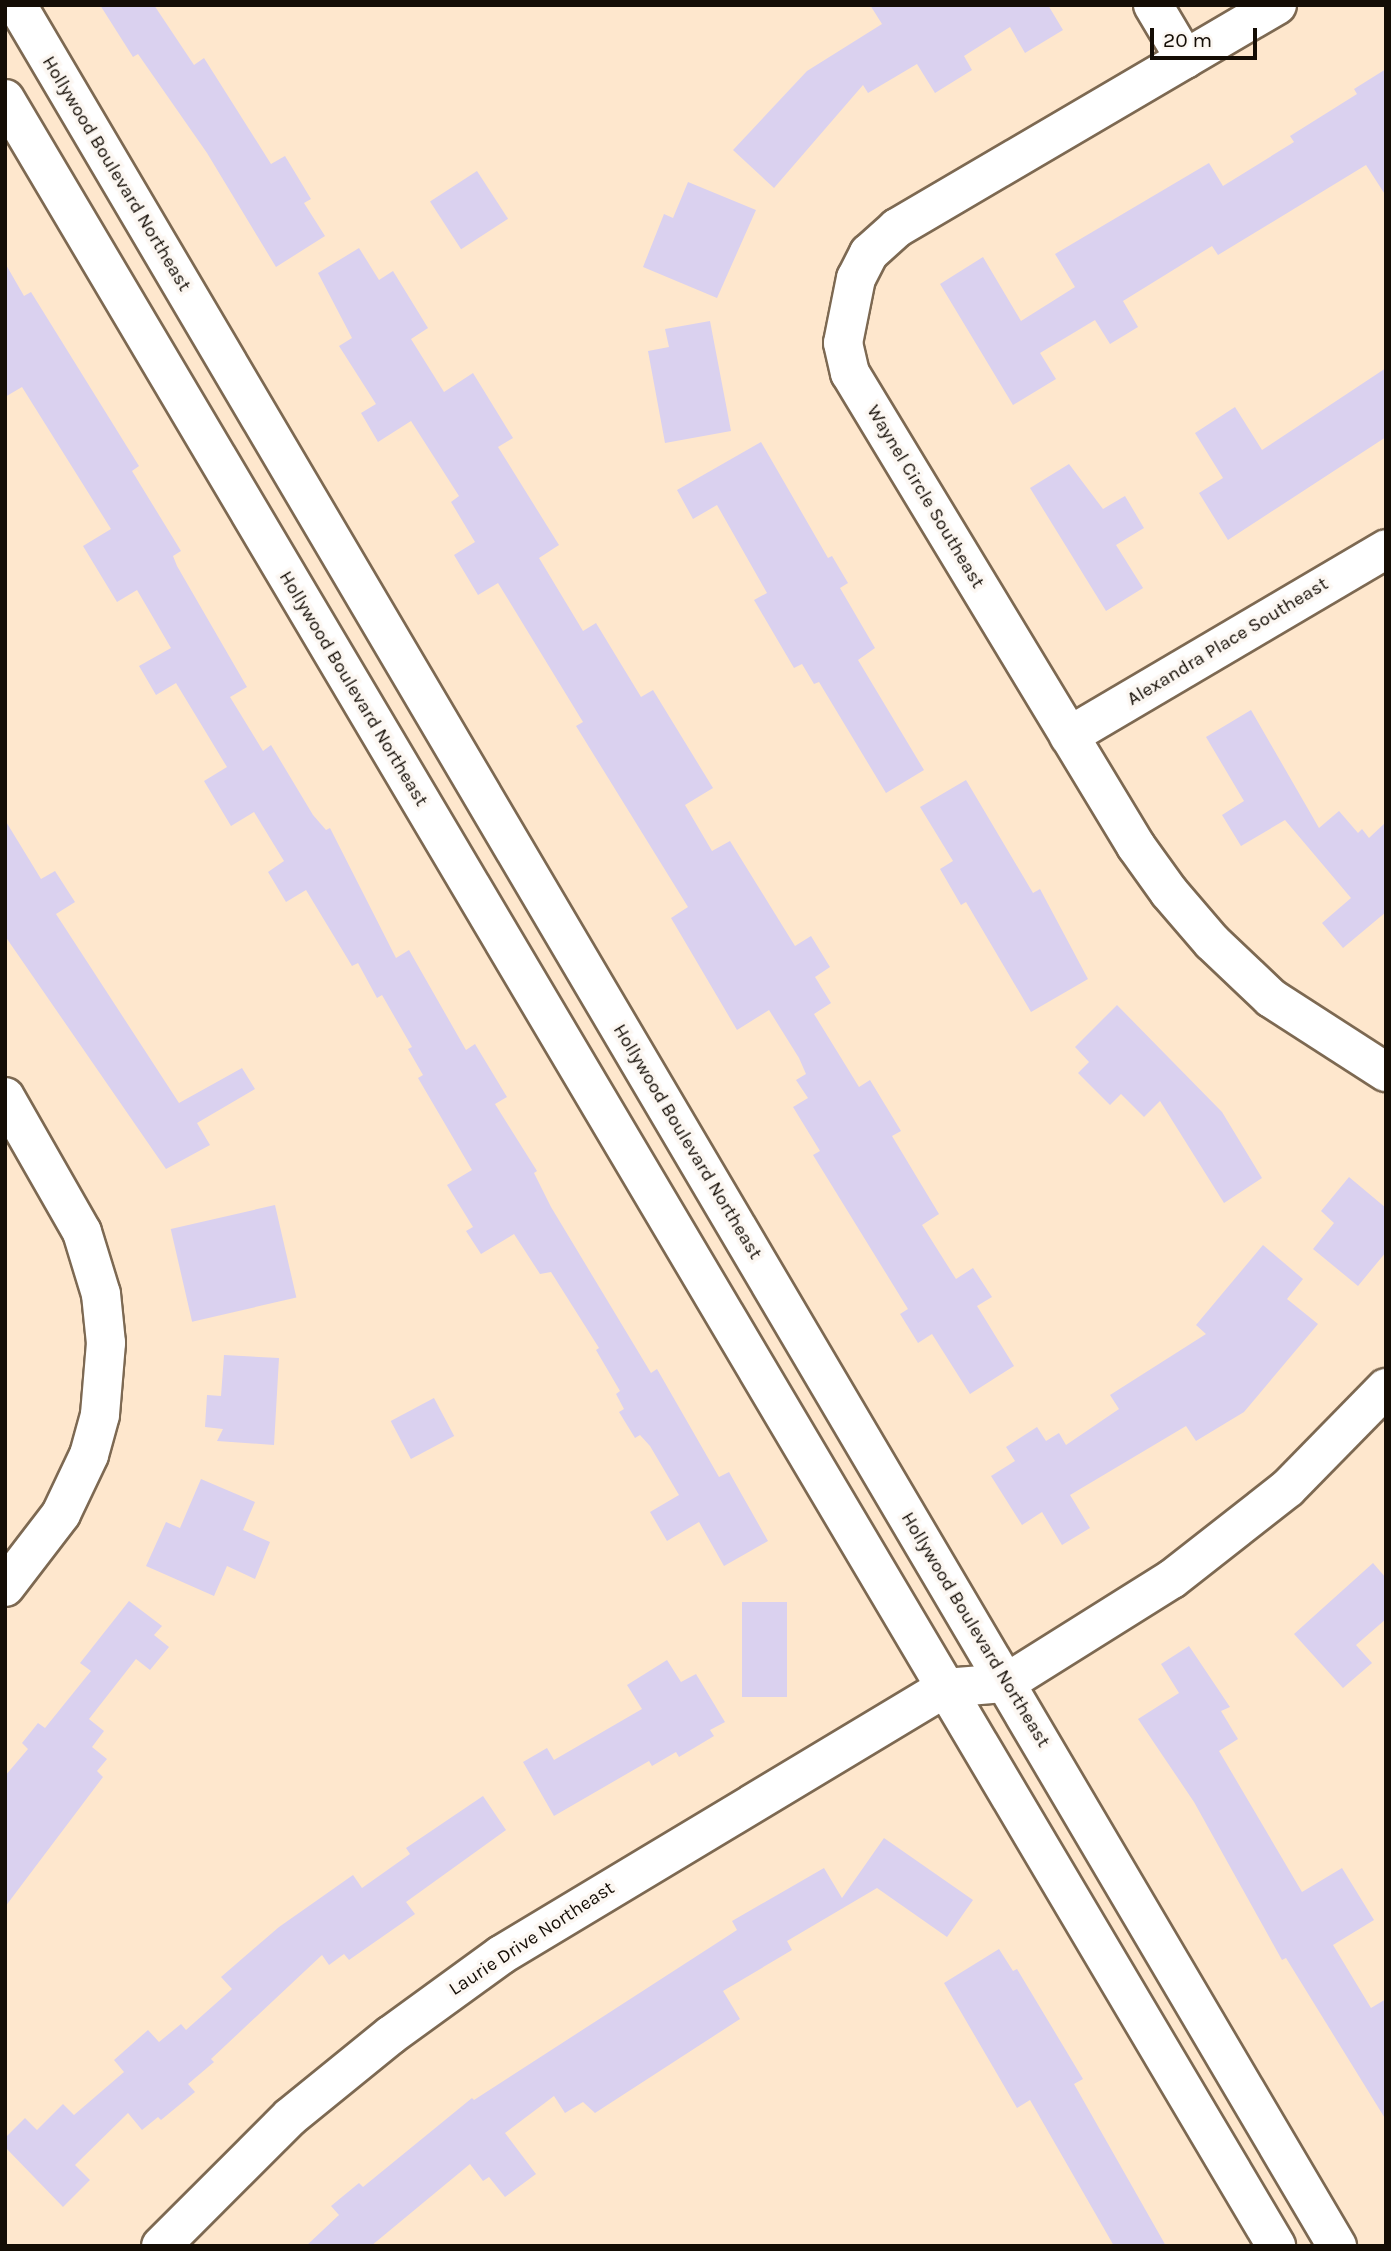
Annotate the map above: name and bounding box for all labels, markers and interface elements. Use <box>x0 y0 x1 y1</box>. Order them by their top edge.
scale bar <box>1153 14 1260 58</box>
text: 20 m <box>1163 28 1212 52</box>
street label: Hollywood Boulevard Northeast <box>37 52 195 296</box>
street label: Waynel Circle Southeast <box>861 401 989 593</box>
street label: Hollywood Boulevard Northeast <box>274 567 432 811</box>
street label: Alexandra Place Southeast <box>1123 573 1333 711</box>
street label: Hollywood Boulevard Northeast <box>608 1020 766 1264</box>
street label: Hollywood Boulevard Northeast <box>896 1508 1054 1752</box>
street label: Laurie Drive Northeast <box>445 1877 619 2001</box>

